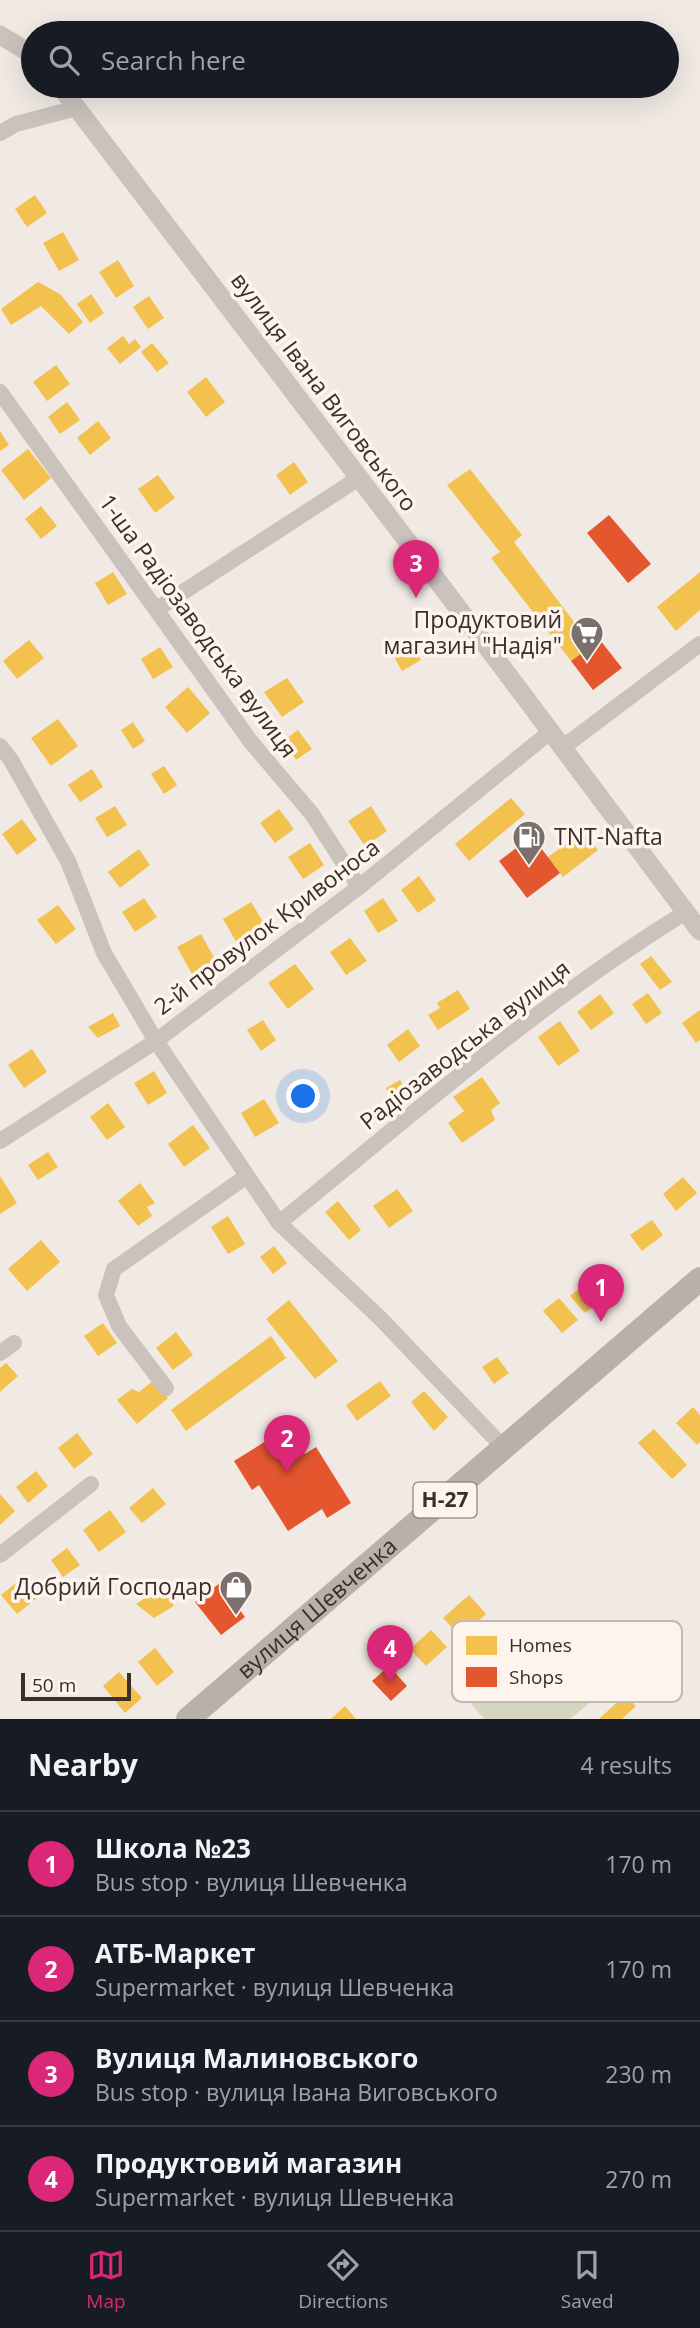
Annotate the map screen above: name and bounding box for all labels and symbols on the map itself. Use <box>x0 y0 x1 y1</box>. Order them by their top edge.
street label: вулиця Івана Виговського <box>224 265 425 518</box>
street label: 1-ша Радіозаводська вулиця <box>92 487 305 764</box>
pin: 3 <box>393 540 439 598</box>
place label: Продуктовий магазин "Надія" <box>384 603 562 661</box>
supermarket icon: Продуктовий магазин "Надія" <box>568 614 606 663</box>
fuel station icon: TNT-Nafta <box>510 818 548 867</box>
place label: TNT-Nafta <box>554 820 663 852</box>
street label: 2-й провулок Кривоноса <box>147 831 386 1022</box>
street label: Радіозаводська вулиця <box>353 952 576 1136</box>
your location <box>286 1079 320 1113</box>
pin: 1 <box>578 1264 624 1322</box>
pin: 2 <box>264 1415 310 1473</box>
road number: Н-27 <box>414 1482 476 1518</box>
street label: вулиця Шевченка <box>229 1530 403 1685</box>
shop icon: Добрий Господар <box>217 1568 255 1617</box>
place label: Добрий Господар <box>14 1570 212 1602</box>
legend <box>452 1621 682 1702</box>
pin: 4 <box>367 1625 413 1683</box>
text: Homes <box>509 1632 572 1658</box>
text: Shops <box>509 1664 563 1690</box>
scale bar <box>21 1670 131 1702</box>

